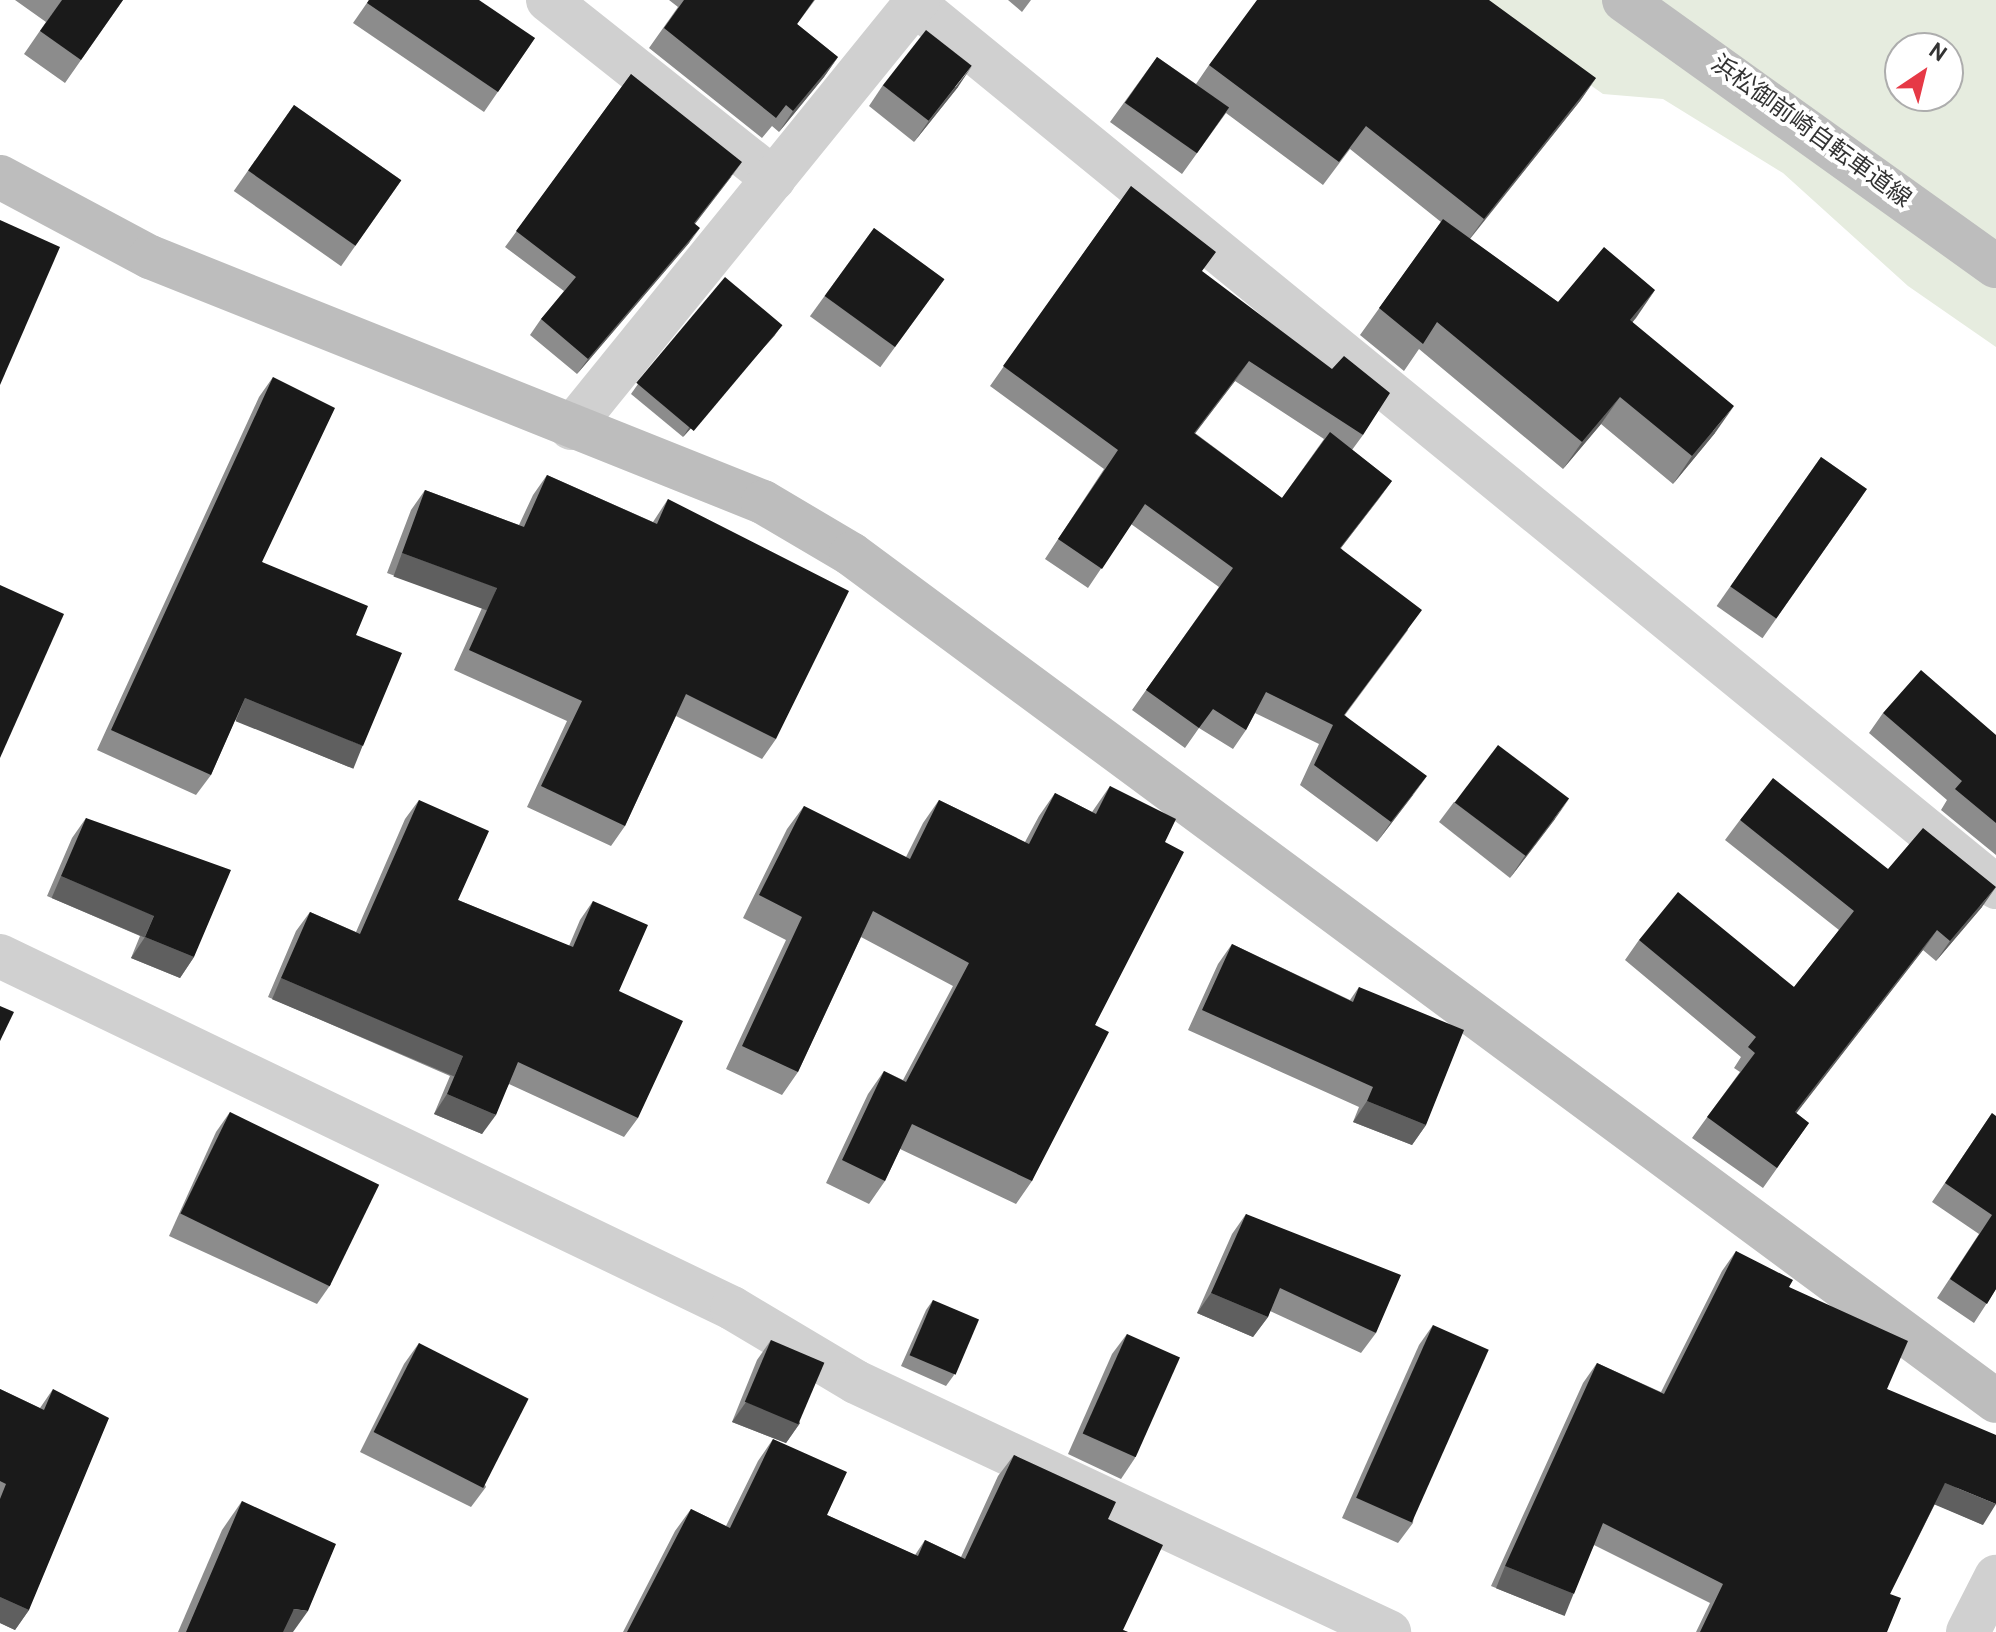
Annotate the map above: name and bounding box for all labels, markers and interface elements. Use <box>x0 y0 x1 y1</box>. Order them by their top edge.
north arrow <box>1884 32 1964 112</box>
text: N <box>1923 38 1951 69</box>
street label: 浜松御前崎自転車道線 <box>1704 51 1916 215</box>

